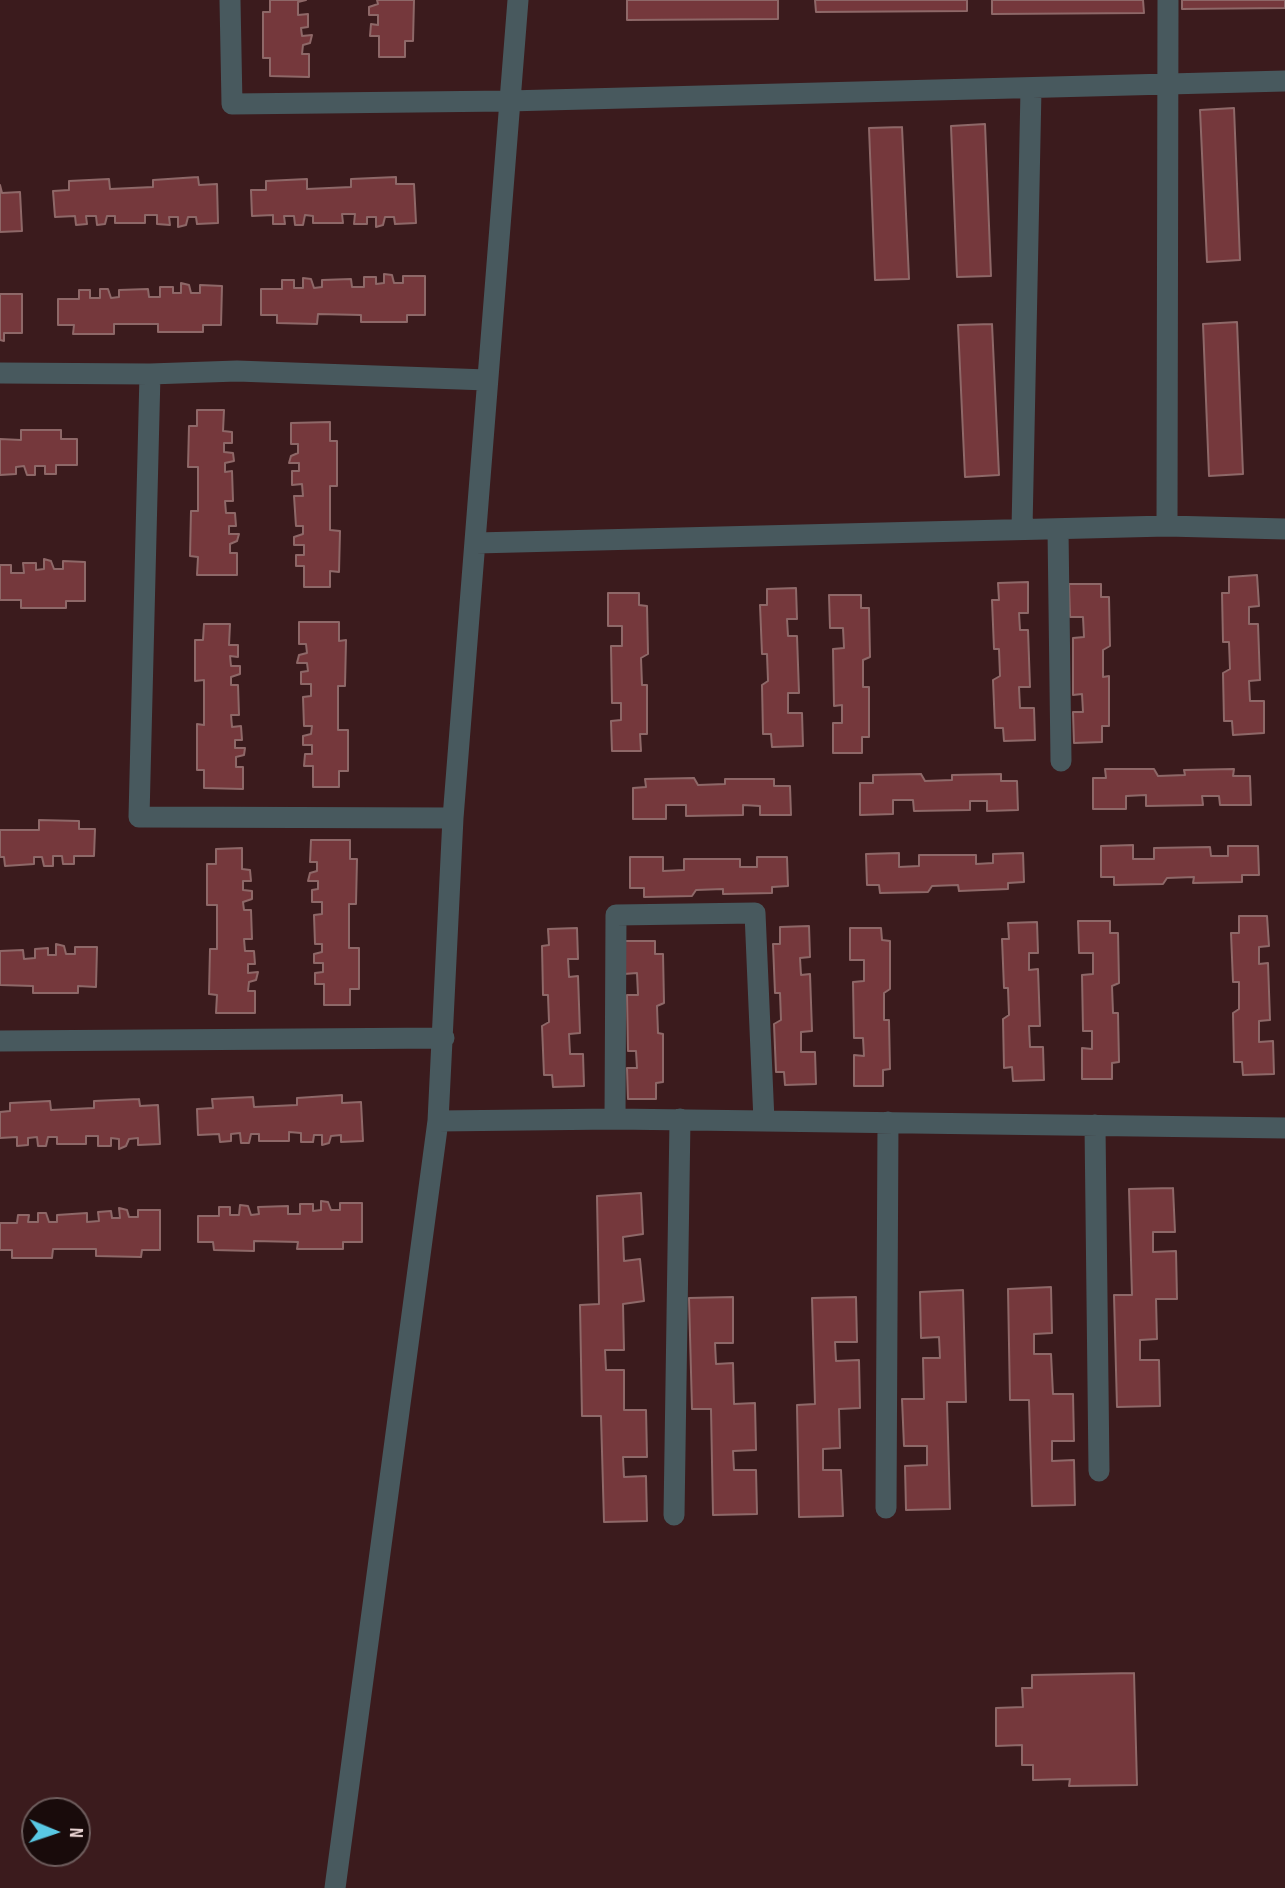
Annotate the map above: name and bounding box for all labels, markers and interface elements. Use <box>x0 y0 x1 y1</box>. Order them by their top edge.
north arrow <box>21 1797 91 1867</box>
text: N <box>64 1827 87 1838</box>

